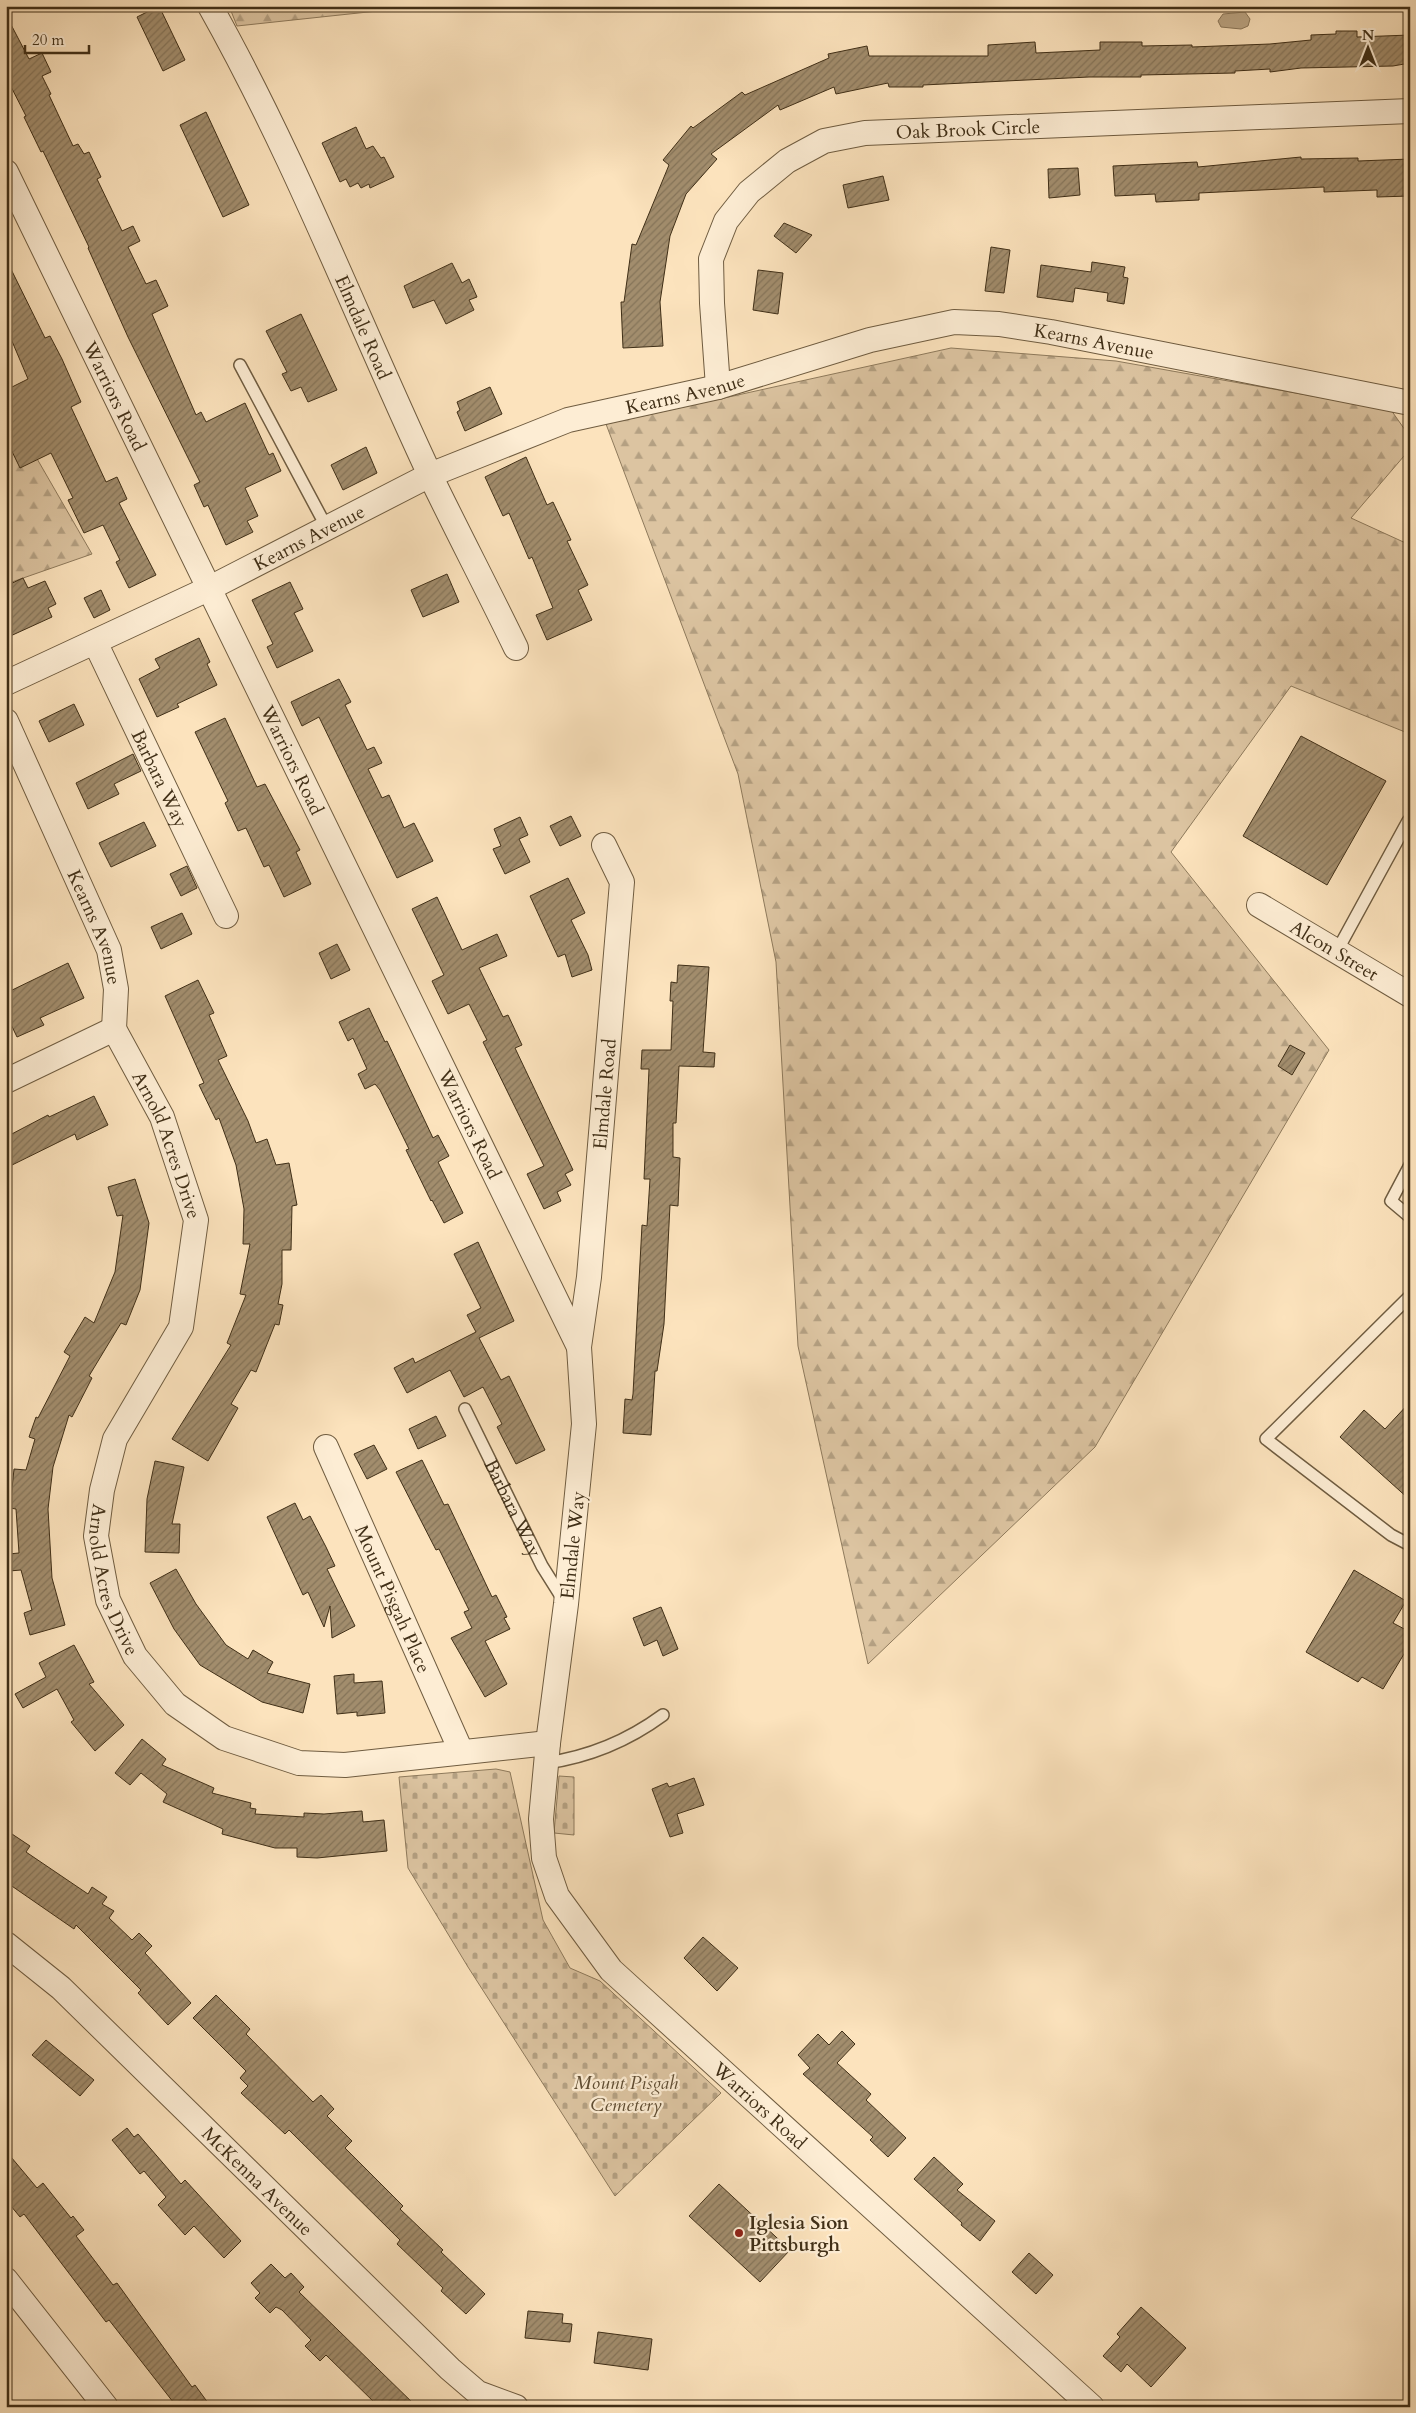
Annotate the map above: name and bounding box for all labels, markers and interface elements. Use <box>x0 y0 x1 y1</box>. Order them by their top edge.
scale bar <box>25 22 89 54</box>
north arrow <box>1344 22 1394 72</box>
text: N <box>1362 26 1374 45</box>
text: 20 m <box>32 30 64 50</box>
street label: Oak Brook Circle <box>895 114 1041 146</box>
street label: Elmdale Road <box>328 271 397 384</box>
street label: Kearns Avenue <box>1032 318 1156 366</box>
street label: Warriors Road <box>76 336 152 455</box>
street label: Kearns Avenue <box>623 367 748 421</box>
street label: Kearns Avenue <box>249 499 369 578</box>
street label: Warriors Road <box>254 700 330 819</box>
street label: Barbara Way <box>125 725 194 832</box>
street label: Kearns Avenue <box>61 866 127 987</box>
street label: Alcon Street <box>1285 914 1383 987</box>
street label: Elmdale Road <box>587 1038 623 1151</box>
street label: Warriors Road <box>431 1064 507 1183</box>
street label: Arnold Acres Drive <box>125 1067 207 1222</box>
street label: Barbara Way <box>478 1455 548 1562</box>
street label: Elmdale Way <box>554 1490 592 1601</box>
street label: Arnold Acres Drive <box>82 1502 145 1660</box>
street label: Mount Pisgah Place <box>348 1521 437 1677</box>
street label: Warriors Road <box>706 2056 812 2156</box>
park label: Mount Pisgah Cemetery <box>574 2070 678 2118</box>
street label: McKenna Avenue <box>196 2121 318 2242</box>
place label: Iglesia Sion Pittsburgh <box>749 2210 850 2258</box>
marker: Iglesia Sion Pittsburgh <box>733 2227 745 2239</box>

